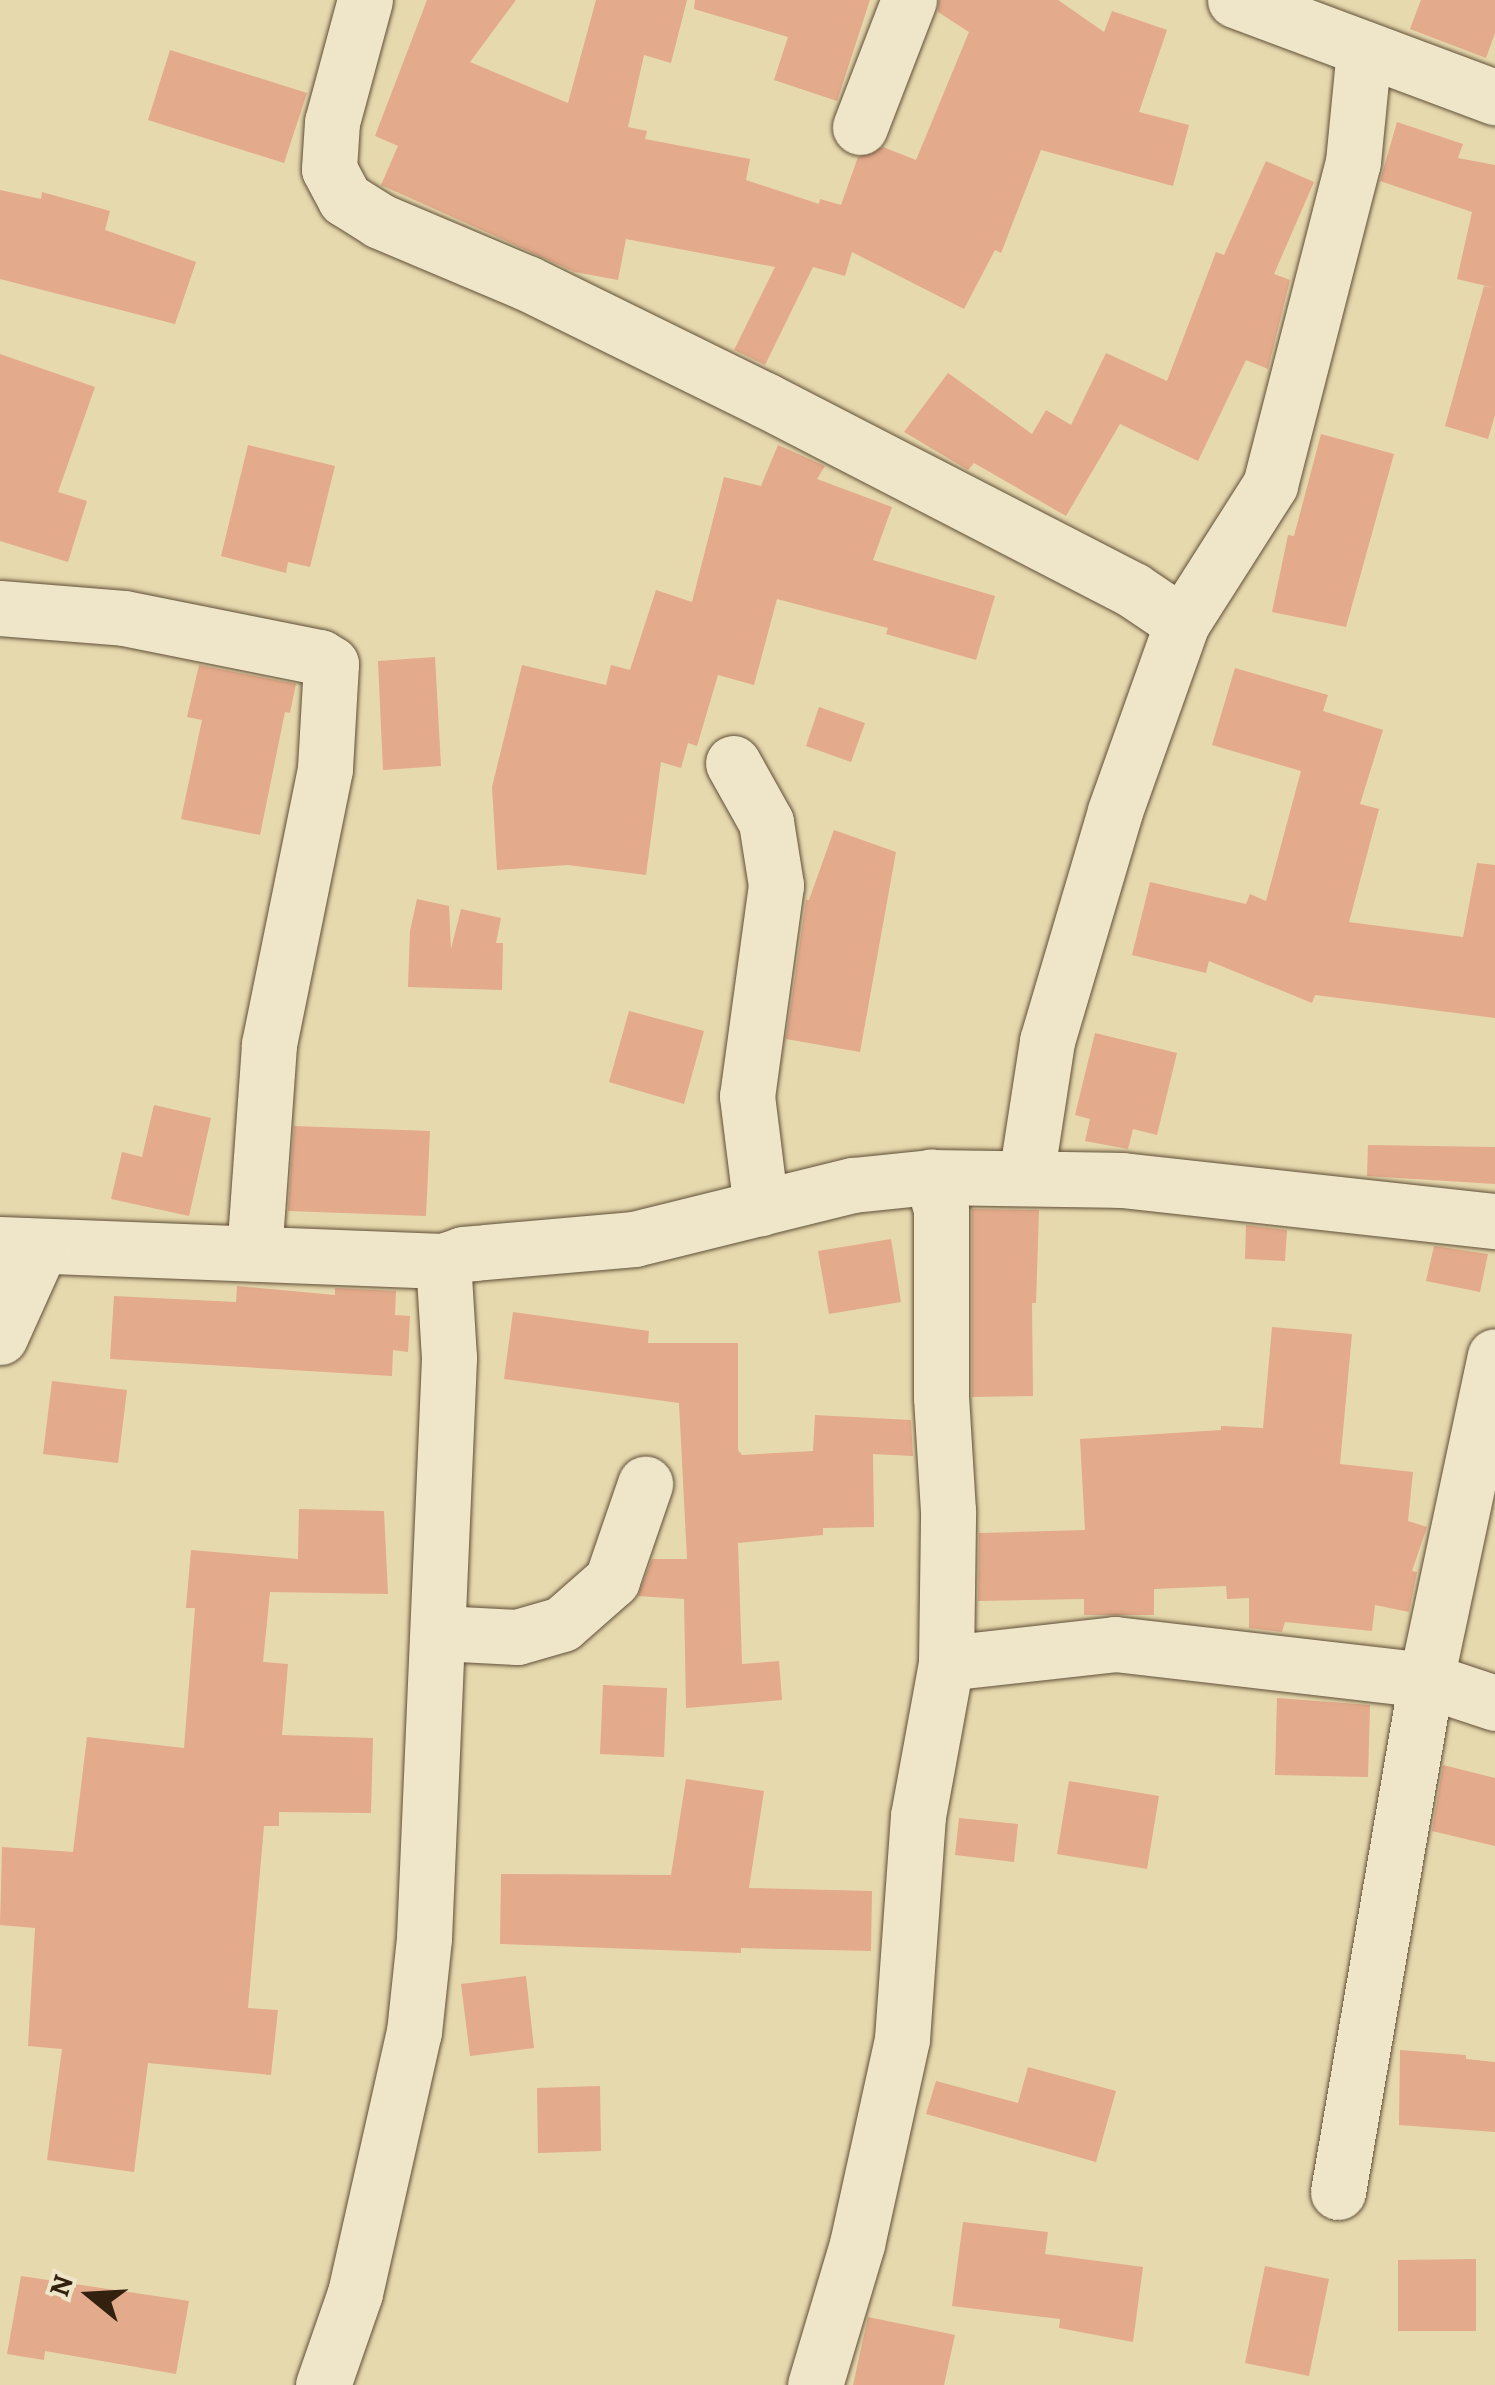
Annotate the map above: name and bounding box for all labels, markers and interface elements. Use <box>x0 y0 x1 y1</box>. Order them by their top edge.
north arrow <box>40 2245 140 2345</box>
text: N <box>40 2270 83 2301</box>

